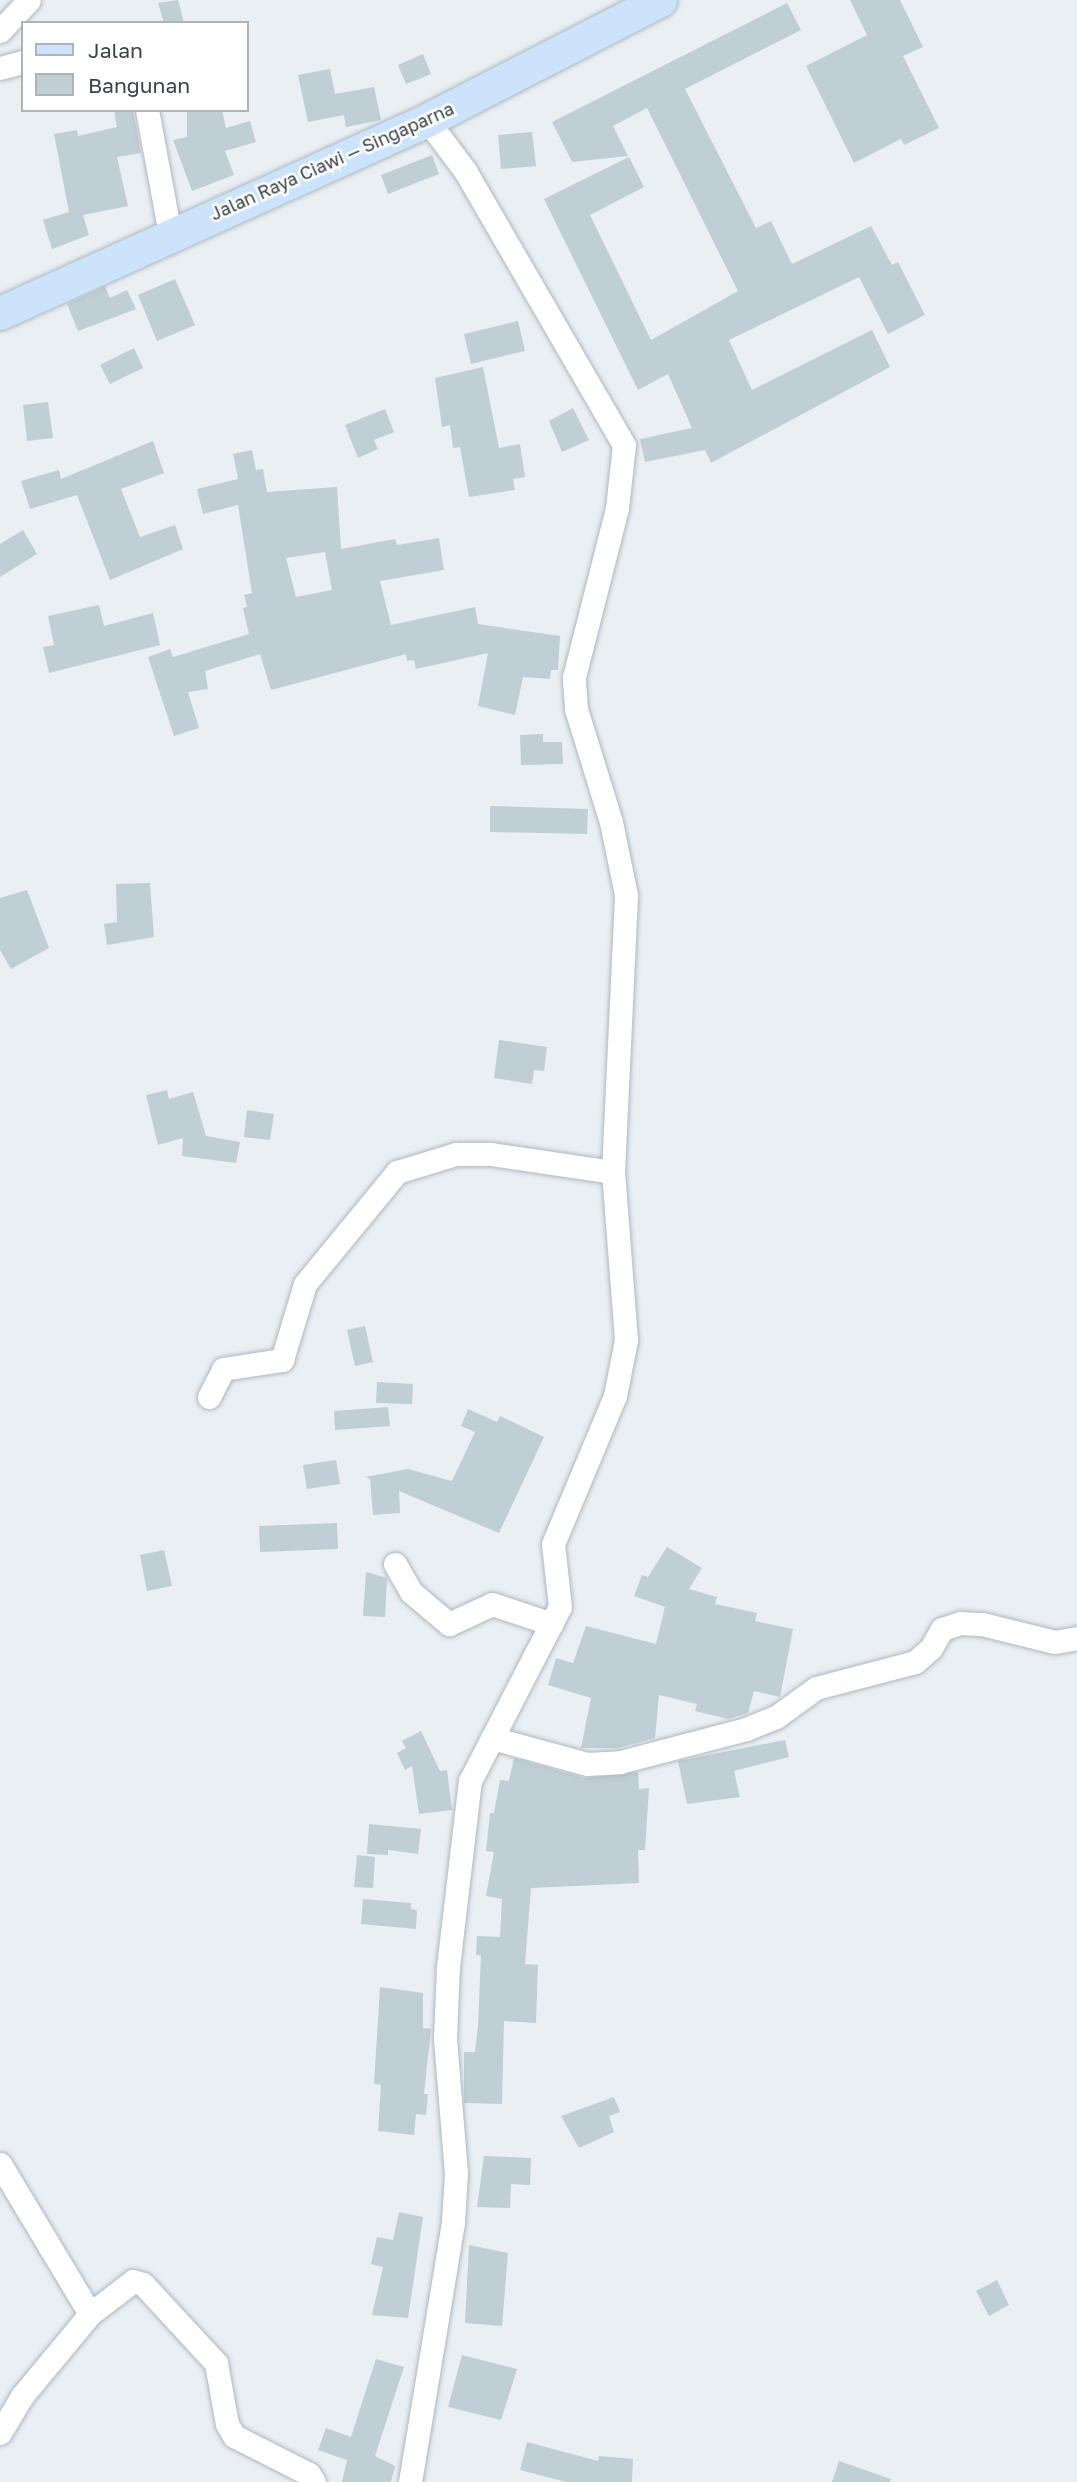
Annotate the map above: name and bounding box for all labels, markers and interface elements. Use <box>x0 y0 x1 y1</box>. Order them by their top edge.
legend <box>21 21 248 112</box>
text: Jalan <box>88 37 143 63</box>
text: Bangunan <box>88 72 190 98</box>
street label: Jalan Raya Ciawi — Singaparna <box>207 97 457 225</box>

